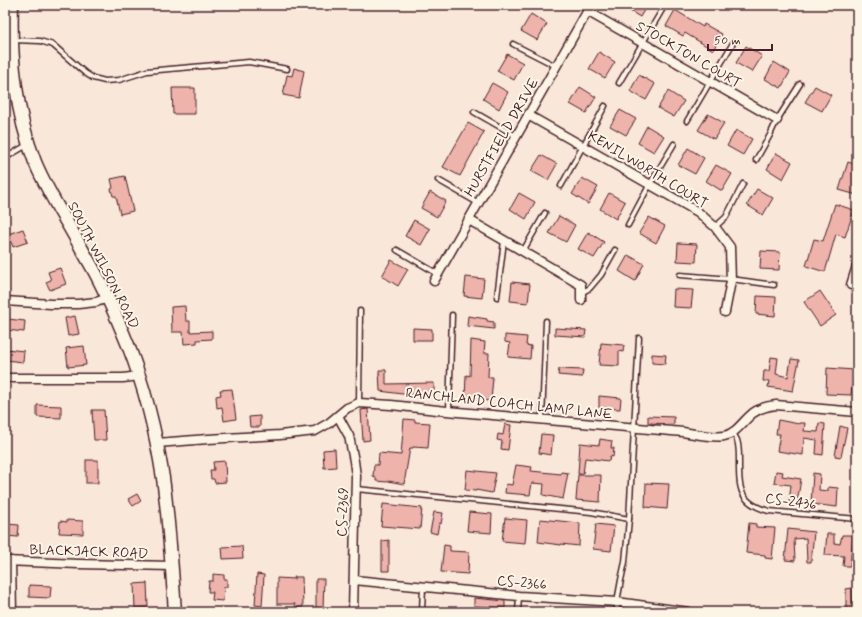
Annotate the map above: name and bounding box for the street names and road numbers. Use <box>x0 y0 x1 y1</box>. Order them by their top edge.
street label: STOCKTON COURT <box>633 17 744 92</box>
street label: HURSTFIELD DRIVE <box>461 75 543 200</box>
street label: KENILWORTH COURT <box>584 127 711 213</box>
street label: SOUTH WILSON ROAD <box>63 199 143 332</box>
street label: RANCHLAND COACH LAMP LANE <box>405 384 613 424</box>
street label: CS-2369 <box>333 487 353 537</box>
street label: CS-2436 <box>764 489 818 514</box>
street label: BLACKJACK ROAD <box>29 541 149 563</box>
street label: CS-2366 <box>496 572 548 594</box>

